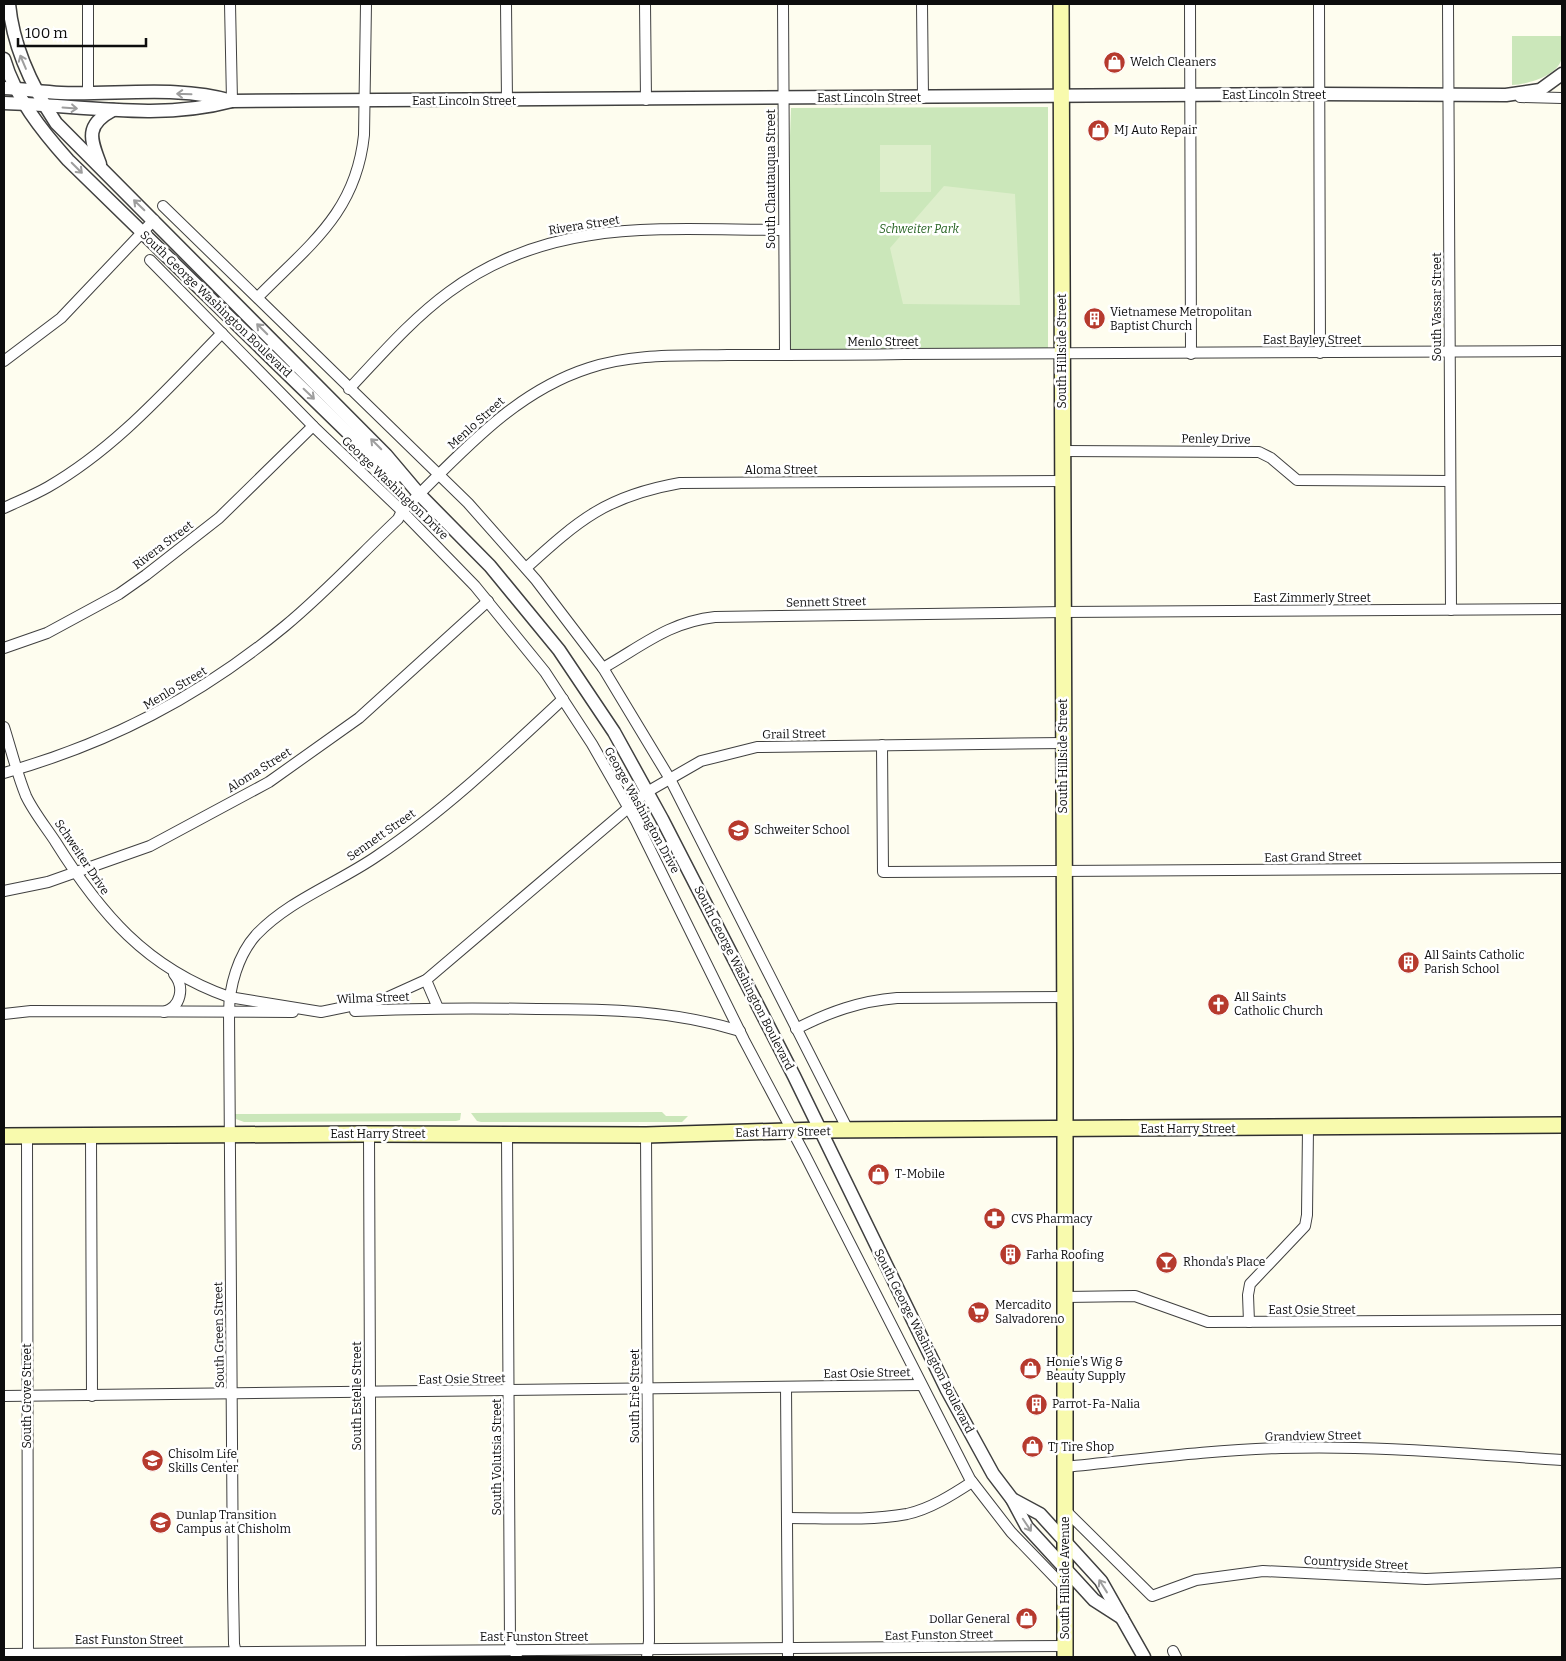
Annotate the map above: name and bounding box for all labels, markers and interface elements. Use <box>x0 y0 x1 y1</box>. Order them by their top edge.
scale bar <box>18 15 145 47</box>
text: 100 m <box>25 24 68 42</box>
shop icon: Welch Cleaners <box>1102 50 1126 74</box>
one-way arrow <box>18 55 28 70</box>
place label: Welch Cleaners <box>1130 55 1217 69</box>
street label: East Lincoln Street <box>1222 88 1327 102</box>
one-way arrow <box>176 89 192 98</box>
street label: East Lincoln Street <box>817 91 922 105</box>
street label: East Lincoln Street <box>412 94 517 108</box>
one-way arrow <box>61 104 77 113</box>
street label: South Chautauqua Street <box>764 108 778 249</box>
shop icon: MJ Auto Repair <box>1086 118 1110 142</box>
place label: MJ Auto Repair <box>1114 123 1198 137</box>
one-way arrow <box>71 162 83 175</box>
one-way arrow <box>132 199 145 211</box>
street label: Rivera Street <box>548 212 621 238</box>
park label: Schweiter Park <box>879 222 959 236</box>
street label: South George Washington Boulevard <box>137 228 295 380</box>
street label: South Vassar Street <box>1430 252 1444 361</box>
street label: South Hillside Street <box>1055 293 1069 408</box>
place label: Vietnamese Metropolitan Baptist Church <box>1110 305 1252 333</box>
building icon: Vietnamese Metropolitan Baptist Church <box>1082 307 1106 331</box>
one-way arrow <box>256 323 268 335</box>
street label: East Bayley Street <box>1263 333 1362 347</box>
street label: Menlo Street <box>847 335 919 349</box>
one-way arrow <box>302 388 315 400</box>
street label: Menlo Street <box>445 394 508 452</box>
street label: Penley Drive <box>1181 431 1251 447</box>
street label: George Washington Drive <box>339 434 451 542</box>
one-way arrow <box>370 438 382 451</box>
street label: Aloma Street <box>745 463 818 477</box>
street label: Rivera Street <box>130 517 196 572</box>
street label: East Zimmerly Street <box>1253 591 1371 605</box>
street label: Sennett Street <box>786 594 867 610</box>
street label: Menlo Street <box>141 663 210 712</box>
street label: South Hillside Street <box>1056 698 1070 813</box>
street label: Grail Street <box>762 726 827 742</box>
street label: Aloma Street <box>224 744 294 795</box>
street label: George Washington Drive <box>601 744 683 876</box>
street label: Sennett Street <box>344 806 418 864</box>
street label: Schweiter Drive <box>52 817 112 897</box>
school or university icon: Schweiter School <box>726 818 750 842</box>
place label: Schweiter School <box>754 823 850 837</box>
street label: East Grand Street <box>1264 849 1363 865</box>
street label: South George Washington Boulevard <box>691 884 797 1072</box>
place label: All Saints Catholic Parish School <box>1424 948 1525 976</box>
building icon: All Saints Catholic Parish School <box>1396 950 1420 974</box>
street label: Wilma Street <box>336 990 410 1006</box>
place label: All Saints Catholic Church <box>1234 990 1323 1018</box>
church icon: All Saints Catholic Church <box>1206 992 1230 1016</box>
street label: East Harry Street <box>1140 1122 1236 1136</box>
street label: East Harry Street <box>735 1124 831 1140</box>
street label: East Harry Street <box>330 1127 426 1141</box>
shop icon: T-Mobile <box>867 1162 891 1186</box>
place label: T-Mobile <box>895 1167 945 1181</box>
pharmacy icon: CVS Pharmacy <box>983 1207 1007 1231</box>
place label: CVS Pharmacy <box>1011 1212 1093 1226</box>
building icon: Farha Roofing <box>998 1243 1022 1267</box>
street label: South George Washington Boulevard <box>871 1247 977 1435</box>
place label: Farha Roofing <box>1026 1248 1104 1262</box>
bar icon: Rhonda's Place <box>1155 1250 1179 1274</box>
place label: Rhonda's Place <box>1183 1255 1265 1269</box>
street label: South Green Street <box>211 1281 227 1388</box>
place label: Mercadito Salvadoreno <box>995 1298 1065 1326</box>
supermarket icon: Mercadito Salvadoreno <box>967 1300 991 1324</box>
street label: East Osie Street <box>1268 1303 1356 1317</box>
street label: South Estelle Street <box>350 1341 364 1450</box>
street label: South Grove Street <box>20 1343 34 1448</box>
street label: South Erie Street <box>628 1348 642 1443</box>
place label: Honie's Wig & Beauty Supply <box>1046 1355 1126 1383</box>
shop icon: Honie's Wig & Beauty Supply <box>1018 1357 1042 1381</box>
street label: East Osie Street <box>823 1365 911 1381</box>
street label: East Osie Street <box>418 1371 506 1387</box>
building icon: Parrot-Fa-Nalia <box>1024 1392 1048 1416</box>
place label: Parrot-Fa-Nalia <box>1052 1397 1141 1411</box>
street label: South Volutsia Street <box>490 1398 504 1515</box>
street label: Grandview Street <box>1264 1428 1362 1444</box>
shop icon: TJ Tire Shop <box>1020 1435 1044 1459</box>
place label: TJ Tire Shop <box>1048 1440 1114 1454</box>
place label: Chisolm Life Skills Center <box>168 1447 239 1475</box>
school or university icon: Chisolm Life Skills Center <box>140 1449 164 1473</box>
place label: Dunlap Transition Campus at Chisholm <box>176 1508 292 1536</box>
school or university icon: Dunlap Transition Campus at Chisholm <box>148 1510 172 1534</box>
street label: South Hillside Avenue <box>1058 1516 1072 1640</box>
one-way arrow <box>1022 1518 1032 1532</box>
street label: Countryside Street <box>1303 1553 1409 1573</box>
one-way arrow <box>1098 1579 1108 1593</box>
shop icon: Dollar General <box>1014 1607 1038 1631</box>
place label: Dollar General <box>929 1612 1011 1626</box>
street label: East Funston Street <box>885 1627 994 1643</box>
street label: East Funston Street <box>480 1630 589 1644</box>
street label: East Funston Street <box>75 1633 184 1647</box>

